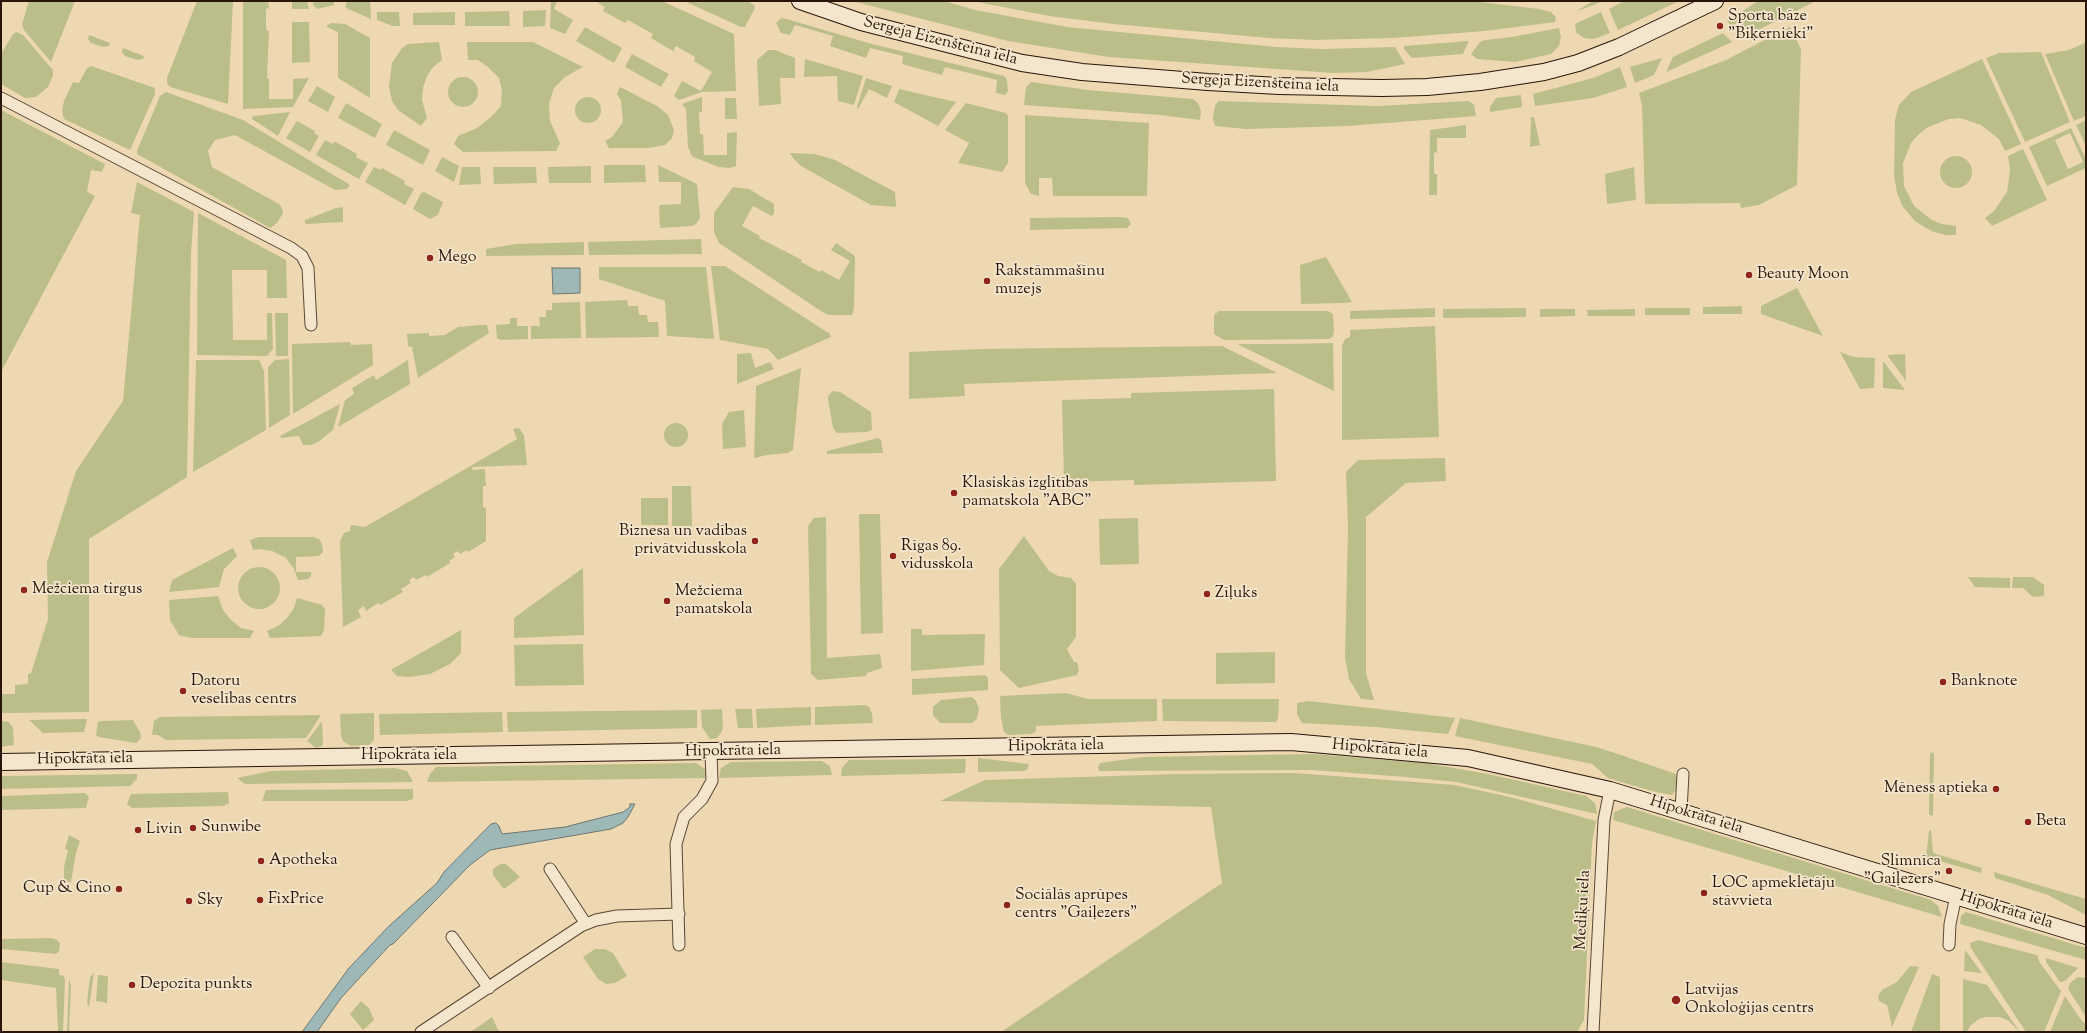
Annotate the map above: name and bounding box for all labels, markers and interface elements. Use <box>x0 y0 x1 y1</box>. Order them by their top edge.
place label: Sporta bāze "Biķernieki" <box>1728 7 1814 45</box>
street label: Sergeja Eizenšteina iela <box>861 14 1019 70</box>
marker: Sporta bāze "Biķernieki" <box>1715 21 1725 31</box>
street label: Sergeja Eizenšteina iela <box>1181 70 1339 98</box>
place label: Mego <box>438 248 476 268</box>
marker: Mego <box>425 253 435 263</box>
place label: Rakstāmmašīnu muzejs <box>995 262 1105 300</box>
place label: Beauty Moon <box>1757 265 1849 285</box>
marker: Beauty Moon <box>1744 270 1754 280</box>
marker: Rakstāmmašīnu muzejs <box>982 276 992 286</box>
place label: Klasiskās izglītības pamatskola "ABC" <box>962 474 1092 512</box>
marker: Klasiskās izglītības pamatskola "ABC" <box>949 488 959 498</box>
place label: Biznesa un vadības privātvidusskola <box>619 522 747 560</box>
marker: Biznesa un vadības privātvidusskola <box>750 536 760 546</box>
place label: Rīgas 89. vidusskola <box>901 537 973 575</box>
marker: Rīgas 89. vidusskola <box>888 551 898 561</box>
place label: Mežciema tirgus <box>32 580 142 600</box>
place label: Mežciema pamatskola <box>675 582 752 620</box>
place label: Zīļuks <box>1215 584 1257 604</box>
marker: Mežciema tirgus <box>19 585 29 595</box>
marker: Zīļuks <box>1202 589 1212 599</box>
marker: Mežciema pamatskola <box>662 596 672 606</box>
place label: Datoru veselības centrs <box>191 672 296 710</box>
place label: Banknote <box>1951 672 2018 692</box>
marker: Banknote <box>1938 677 1948 687</box>
marker: Datoru veselības centrs <box>178 686 188 696</box>
street label: Hipokrāta iela <box>1331 736 1429 764</box>
street label: Hipokrāta iela <box>1008 737 1104 757</box>
street label: Hipokrāta iela <box>685 742 781 762</box>
street label: Hipokrāta iela <box>361 746 457 766</box>
street label: Hipokrāta iela <box>37 750 133 770</box>
place label: Mēness aptieka <box>1884 779 1988 799</box>
marker: Mēness aptieka <box>1991 784 2001 794</box>
street label: Hipokrāta iela <box>1647 793 1745 839</box>
place label: Beta <box>2036 812 2066 832</box>
marker: Beta <box>2023 817 2033 827</box>
place label: Sunwibe <box>201 818 261 838</box>
place label: Livin <box>146 820 182 840</box>
marker: Sunwibe <box>188 823 198 833</box>
marker: Livin <box>133 825 143 835</box>
place label: Apotheka <box>269 851 338 871</box>
place label: Slimnīca "Gaiļezers" <box>1864 852 1941 890</box>
marker: Apotheka <box>256 856 266 866</box>
marker: Slimnīca "Gaiļezers" <box>1944 866 1954 876</box>
street label: Mediķu iela <box>1572 869 1596 951</box>
place label: LOC apmeklētāju stāvvieta <box>1712 874 1835 912</box>
place label: Cup & Cino <box>23 879 111 899</box>
marker: Cup & Cino <box>114 884 124 894</box>
place label: Sociālās aprūpes centrs "Gaiļezers" <box>1015 886 1137 924</box>
marker: LOC apmeklētāju stāvvieta <box>1699 888 1709 898</box>
street label: Hipokrāta iela <box>1957 888 2055 934</box>
place label: FixPrice <box>268 890 324 910</box>
place label: Sky <box>197 891 223 911</box>
marker: FixPrice <box>255 895 265 905</box>
marker: Sky <box>184 896 194 906</box>
marker: Sociālās aprūpes centrs "Gaiļezers" <box>1002 900 1012 910</box>
place label: Depozīta punkts <box>140 975 252 995</box>
marker: Depozīta punkts <box>127 980 137 990</box>
place label: Latvijas Onkoloģijas centrs <box>1685 981 1814 1019</box>
marker: Latvijas Onkoloģijas centrs <box>1670 994 1682 1006</box>

